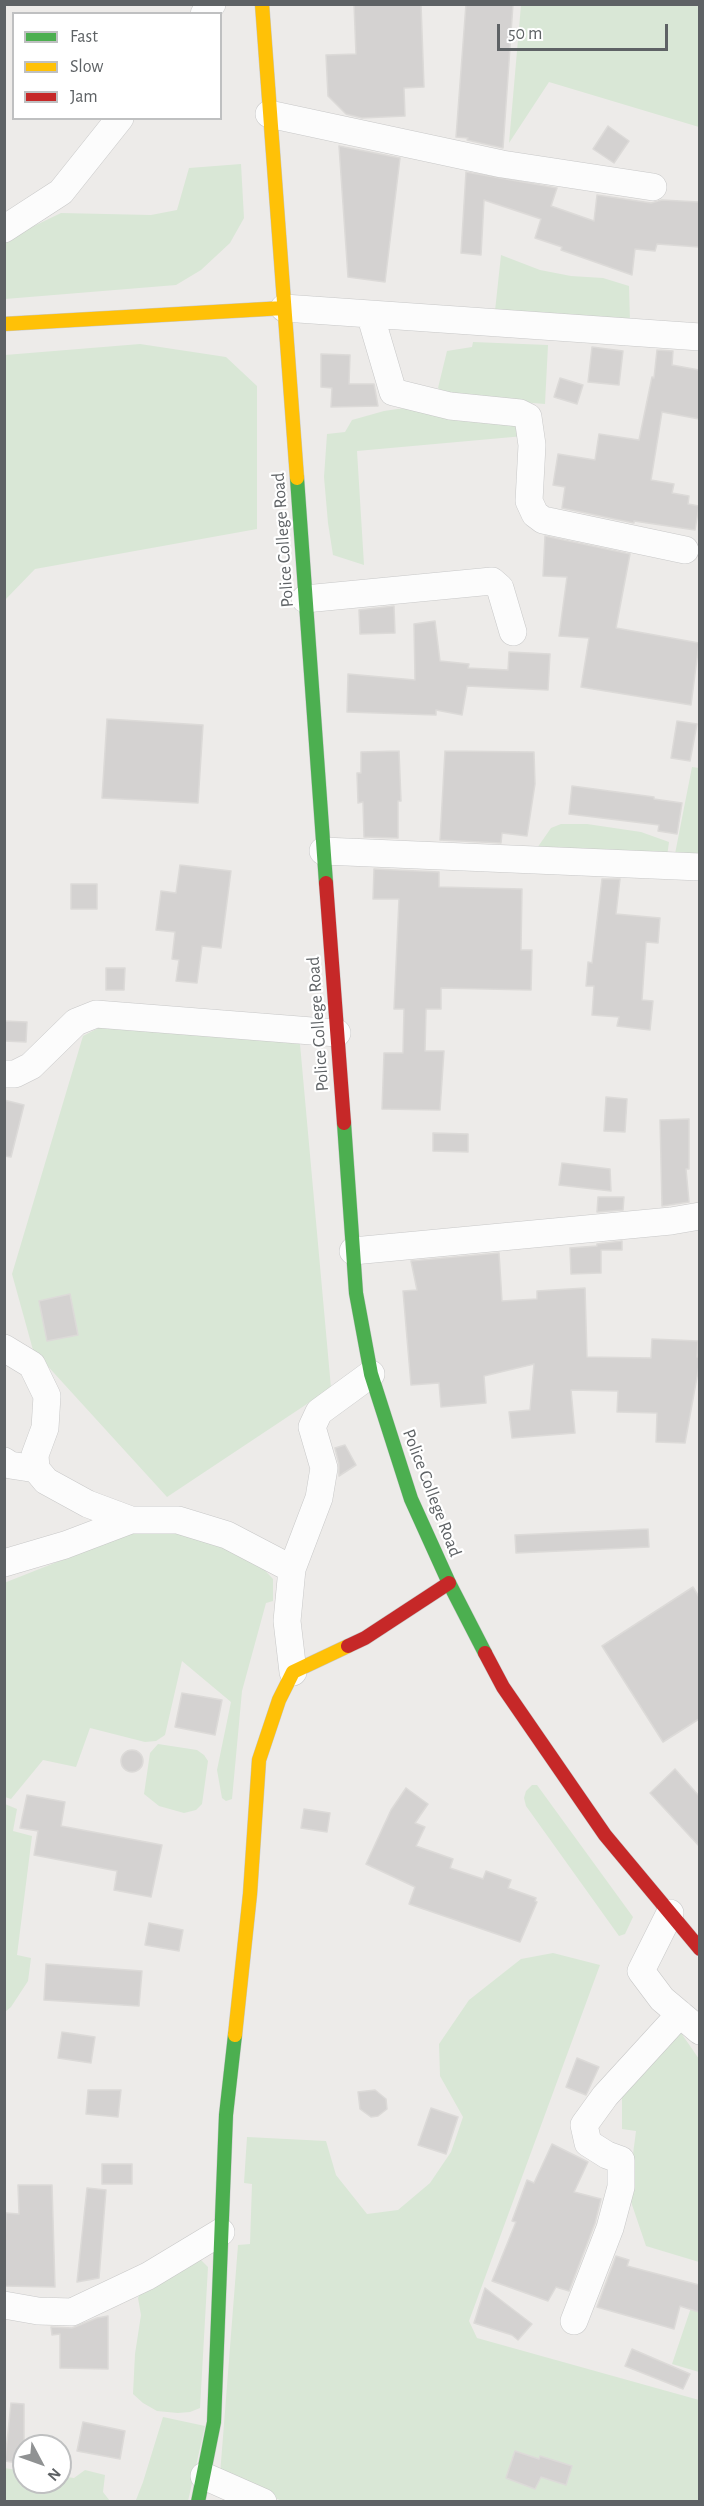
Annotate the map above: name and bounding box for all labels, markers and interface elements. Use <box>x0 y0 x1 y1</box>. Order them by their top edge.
legend <box>12 12 222 120</box>
scale bar <box>500 12 671 50</box>
text: 50 m <box>508 25 542 43</box>
text: Fast <box>70 28 98 46</box>
text: Slow <box>70 58 103 76</box>
text: Jam <box>70 88 98 106</box>
street label: Police College Road <box>268 472 298 608</box>
street label: Police College Road <box>303 956 333 1092</box>
street label: Police College Road <box>398 1426 466 1560</box>
north arrow <box>12 2434 72 2494</box>
text: N <box>44 2465 64 2484</box>

